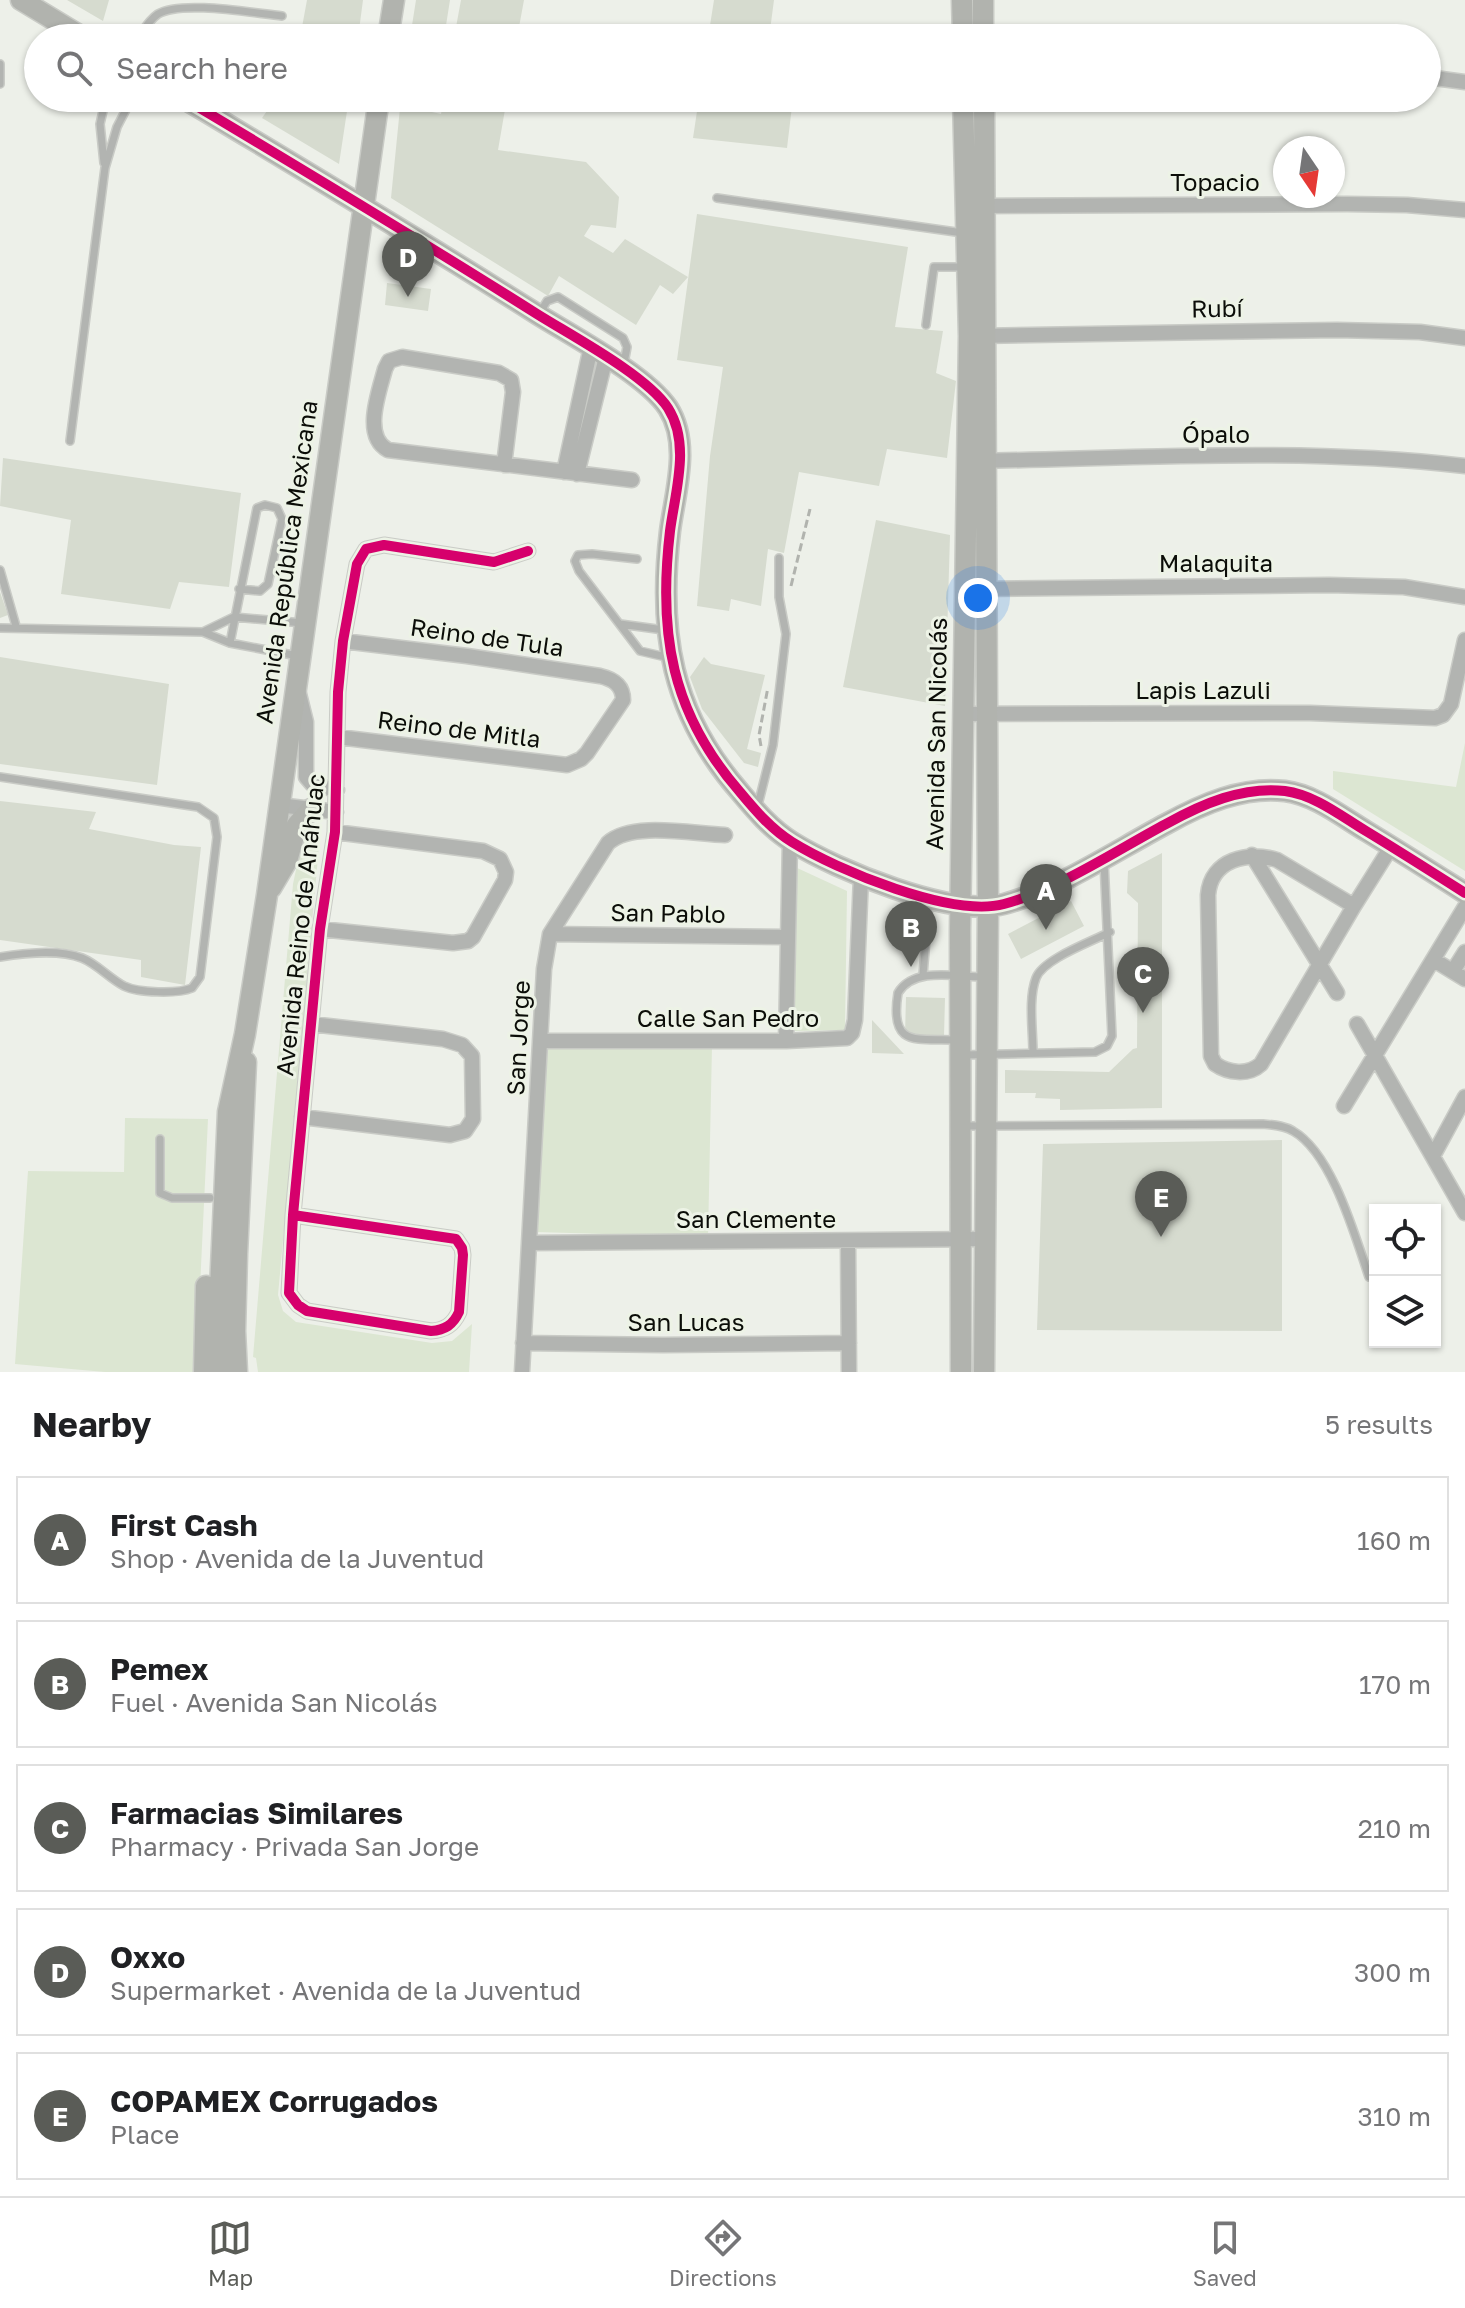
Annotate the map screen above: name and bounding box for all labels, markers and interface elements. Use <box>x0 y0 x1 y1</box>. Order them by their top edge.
search box <box>24 24 1441 112</box>
icon: search <box>52 46 96 90</box>
text: Search here <box>116 50 288 86</box>
north arrow <box>1273 136 1345 208</box>
street label: Topacio <box>1170 167 1260 196</box>
pin: D <box>382 231 434 297</box>
street label: Rubí <box>1191 293 1245 322</box>
street label: Avenida República Mexicana <box>248 398 323 725</box>
street label: Ópalo <box>1182 419 1250 448</box>
street label: Malaquita <box>1159 548 1273 577</box>
your location <box>958 578 998 618</box>
street label: Reino de Tula <box>409 611 566 662</box>
street label: Avenida San Nicolás <box>919 617 952 851</box>
street label: Lapis Lazuli <box>1135 675 1271 704</box>
street label: Reino de Mitla <box>376 704 542 753</box>
street label: Avenida Reino de Anáhuac <box>269 772 330 1077</box>
pin: A <box>1020 864 1072 930</box>
street label: San Pablo <box>610 897 726 928</box>
pin: B <box>885 901 937 967</box>
pin: C <box>1117 947 1169 1013</box>
street label: San Jorge <box>500 980 535 1096</box>
street label: Calle San Pedro <box>637 1003 819 1032</box>
pin: E <box>1135 1171 1187 1237</box>
street label: San Clemente <box>676 1204 836 1233</box>
map controls <box>1369 1204 1441 1348</box>
button: locate <box>1369 1204 1441 1276</box>
button: layers <box>1369 1276 1441 1348</box>
street label: San Lucas <box>628 1307 744 1336</box>
text: Nearby <box>32 1404 152 1444</box>
text: 5 results <box>1325 1409 1433 1440</box>
text: First Cash <box>110 1507 258 1543</box>
text: A <box>51 1525 69 1556</box>
text: 160 m <box>1357 1525 1431 1556</box>
text: Shop · Avenida de la Juventud <box>110 1543 484 1574</box>
text: Pemex <box>110 1651 208 1687</box>
text: B <box>51 1669 69 1700</box>
text: 170 m <box>1359 1669 1431 1700</box>
text: Fuel · Avenida San Nicolás <box>110 1687 438 1718</box>
text: Farmacias Similares <box>110 1795 403 1831</box>
text: C <box>51 1813 69 1844</box>
text: 210 m <box>1358 1813 1431 1844</box>
text: Pharmacy · Privada San Jorge <box>110 1831 479 1862</box>
text: Oxxo <box>110 1939 185 1975</box>
text: D <box>51 1957 69 1988</box>
text: 300 m <box>1354 1957 1431 1988</box>
text: Supermarket · Avenida de la Juventud <box>110 1975 581 2006</box>
text: COPAMEX Corrugados <box>110 2083 438 2119</box>
text: E <box>52 2101 68 2132</box>
text: 310 m <box>1358 2101 1431 2132</box>
text: Place <box>110 2119 179 2150</box>
tab: Map <box>208 2216 253 2291</box>
tab: Directions <box>669 2216 777 2291</box>
tab: Saved <box>1193 2216 1257 2291</box>

